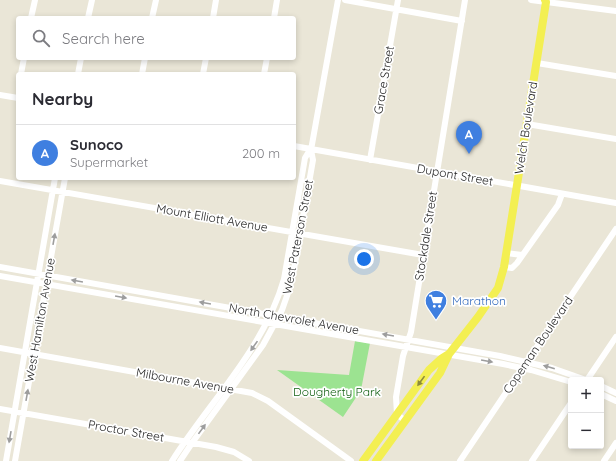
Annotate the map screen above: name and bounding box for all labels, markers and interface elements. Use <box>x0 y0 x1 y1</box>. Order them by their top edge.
search box <box>16 16 296 60</box>
icon: search <box>30 27 52 49</box>
text: Search here <box>62 29 145 48</box>
street label: Grace Street <box>370 45 397 115</box>
street label: Welch Boulevard <box>511 81 540 175</box>
text: Nearby <box>32 88 93 109</box>
pin: A <box>456 121 482 154</box>
text: Sunoco <box>70 135 123 154</box>
text: A <box>41 145 49 161</box>
text: 200 m <box>242 145 280 161</box>
text: Supermarket <box>70 154 148 170</box>
street label: Dupont Street <box>416 160 494 189</box>
street label: West Paterson Street <box>279 178 316 296</box>
street label: Stockdale Street <box>411 190 440 282</box>
street label: Mount Elliott Avenue <box>155 200 269 235</box>
one-way arrow <box>51 233 57 245</box>
your location <box>354 249 374 269</box>
street label: West Hamilton Avenue <box>21 256 58 383</box>
one-way arrow <box>71 277 83 283</box>
supermarket icon: Marathon <box>423 288 449 321</box>
place label: Marathon <box>452 293 506 308</box>
street label: Copeman Boulevard <box>499 293 576 396</box>
one-way arrow <box>115 294 127 300</box>
one-way arrow <box>199 300 211 306</box>
street label: North Chevrolet Avenue <box>228 300 361 337</box>
one-way arrow <box>382 332 395 338</box>
one-way arrow <box>250 340 258 351</box>
one-way arrow <box>481 358 493 364</box>
one-way arrow <box>542 364 554 370</box>
street label: Milbourne Avenue <box>135 365 235 397</box>
one-way arrow <box>417 376 425 386</box>
map controls <box>568 377 604 449</box>
button: + <box>568 377 604 413</box>
park label: Dougherty Park <box>293 384 381 399</box>
one-way arrow <box>24 389 30 401</box>
button: − <box>568 413 604 449</box>
street label: Proctor Street <box>87 416 165 445</box>
one-way arrow <box>198 423 206 434</box>
one-way arrow <box>7 431 13 443</box>

